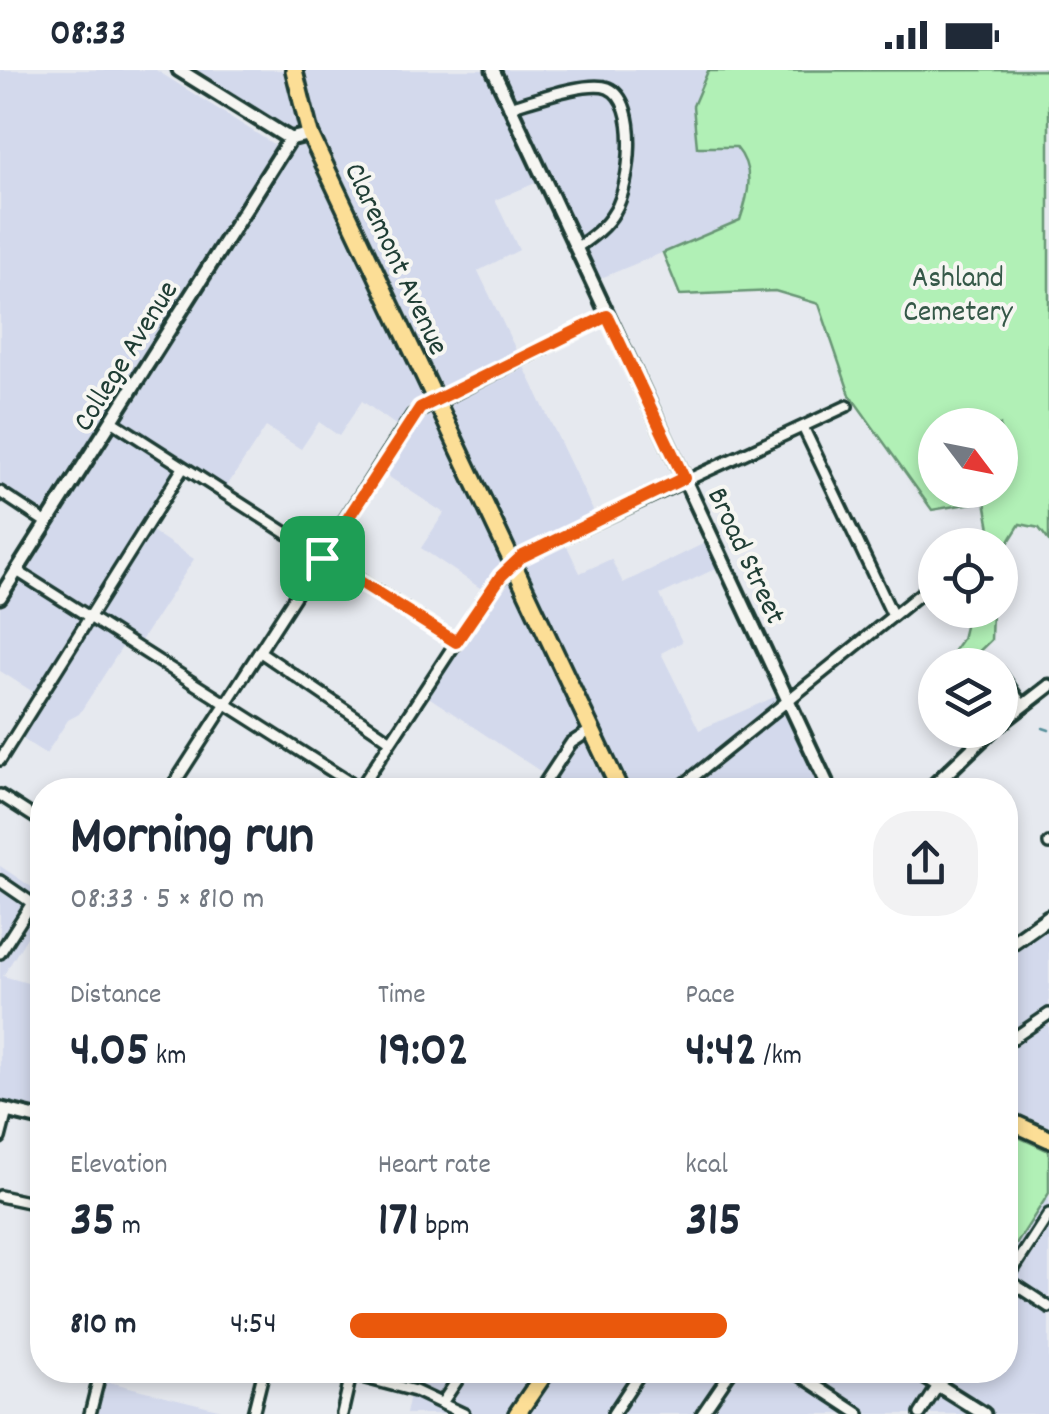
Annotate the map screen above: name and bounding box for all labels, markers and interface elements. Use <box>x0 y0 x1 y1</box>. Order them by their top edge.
text: 08:33 <box>50 8 126 63</box>
street label: Claremont Avenue <box>330 156 457 363</box>
park label: Ashland Cemetery <box>903 259 1014 336</box>
street label: College Avenue <box>64 274 191 441</box>
north arrow <box>918 408 1018 508</box>
map controls <box>918 408 1018 748</box>
street label: Broad Street <box>693 481 794 632</box>
pin <box>280 516 365 601</box>
button: locate <box>918 528 1018 628</box>
icon: arrive <box>295 531 350 586</box>
button: layers <box>918 648 1018 748</box>
text: Morning run <box>70 801 314 880</box>
button: share <box>873 811 978 916</box>
text: 08:33 · 5 × 810 m <box>70 878 265 924</box>
text: Distance <box>70 977 161 1017</box>
text: Time <box>378 977 426 1017</box>
text: Pace <box>685 977 735 1017</box>
text: 4.05 <box>70 1017 149 1089</box>
text: 19:02 <box>378 1017 469 1089</box>
text: 4:42 <box>685 1017 757 1089</box>
text: km <box>149 1038 187 1078</box>
text: /km <box>757 1038 802 1078</box>
text: Elevation <box>70 1147 167 1187</box>
text: Heart rate <box>378 1147 491 1187</box>
text: kcal <box>685 1147 728 1187</box>
text: 35 <box>70 1187 115 1259</box>
text: 171 <box>378 1187 419 1259</box>
text: 315 <box>685 1187 742 1259</box>
text: m <box>115 1208 141 1248</box>
text: bpm <box>419 1208 469 1248</box>
text: 810 m <box>70 1303 137 1349</box>
text: 4:54 <box>230 1303 277 1349</box>

